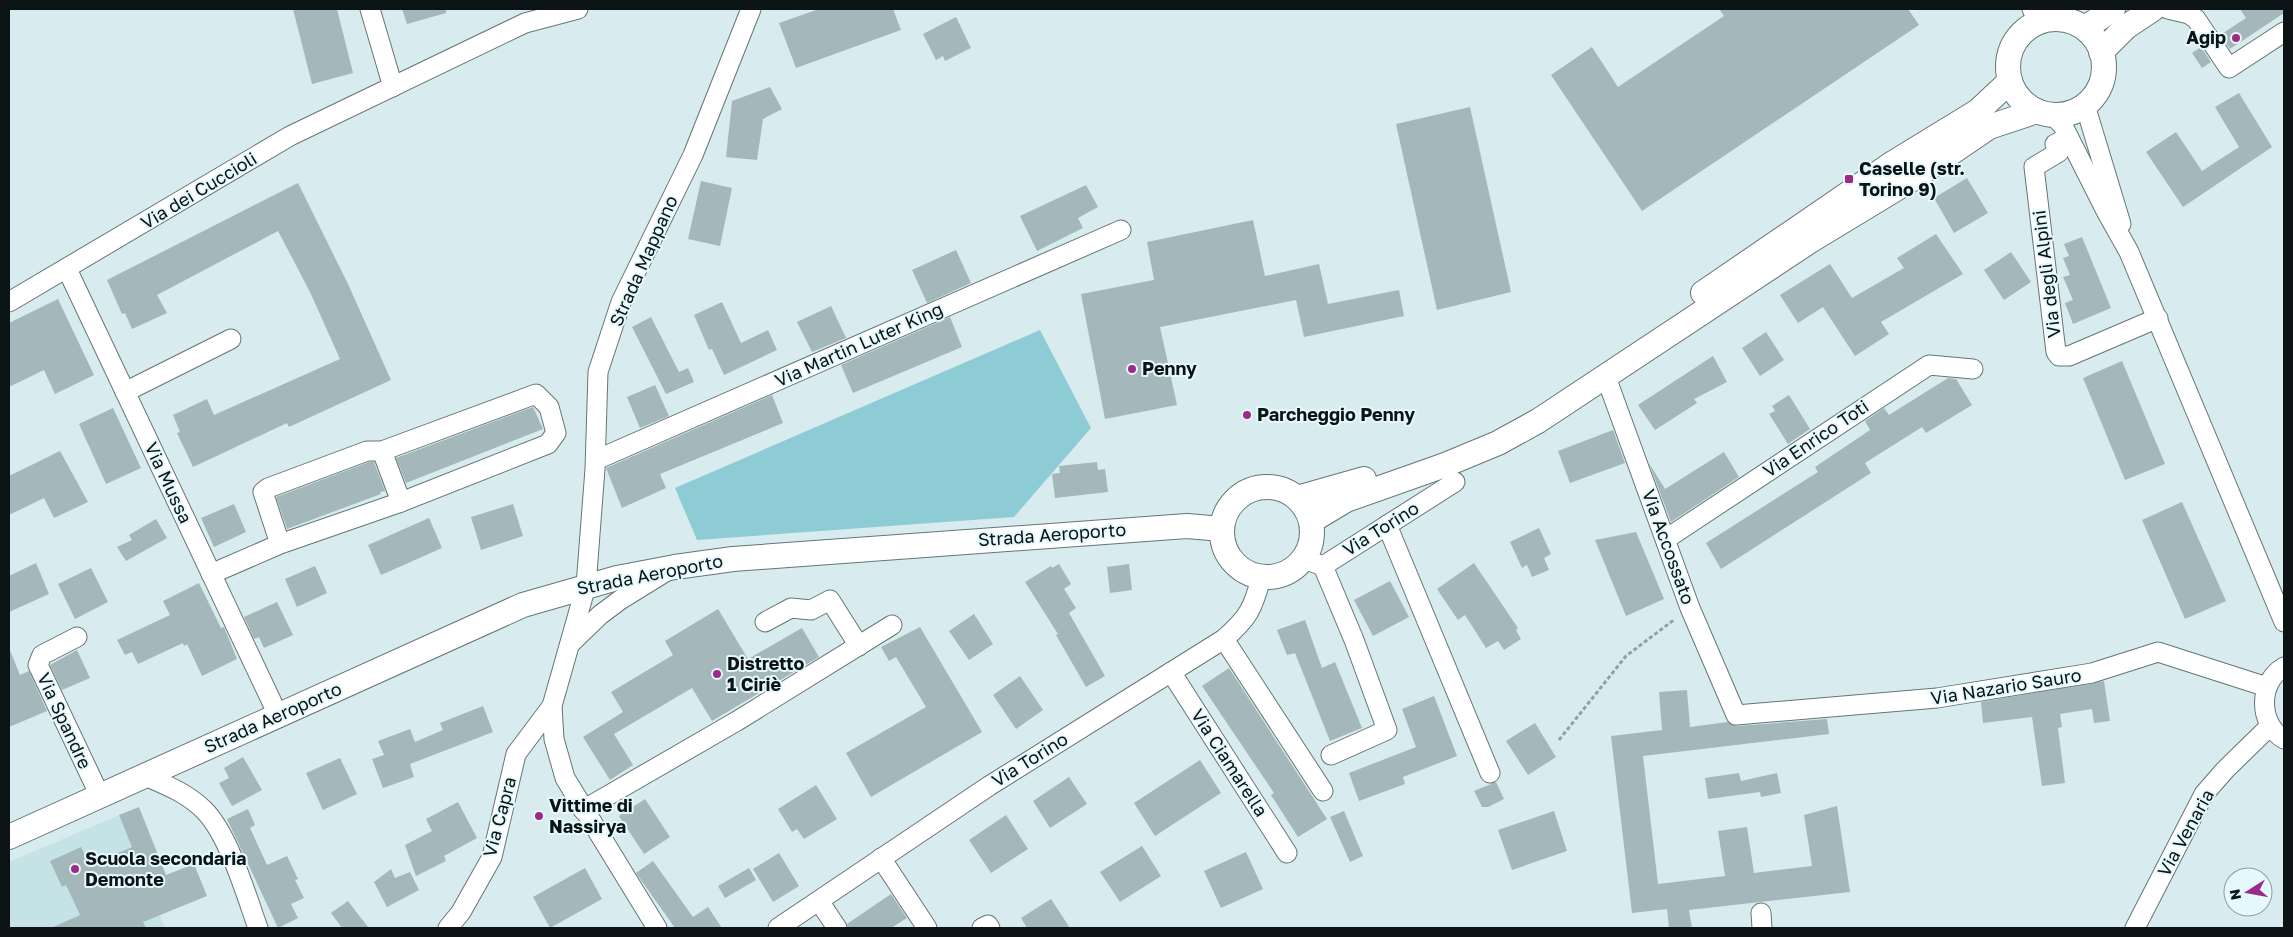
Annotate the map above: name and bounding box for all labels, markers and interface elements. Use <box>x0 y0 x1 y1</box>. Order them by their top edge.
place label: Agip <box>2186 26 2226 48</box>
marker: Agip <box>2230 32 2242 44</box>
street label: Via dei Cuccioli <box>137 147 260 233</box>
place label: Caselle (str. Torino 9) <box>1859 157 1965 200</box>
marker: Caselle (str. Torino 9) <box>1843 173 1855 185</box>
street label: Strada Mappano <box>604 192 682 329</box>
street label: Via degli Alpini <box>2027 209 2065 339</box>
street label: Via Martin Luter King <box>771 297 946 391</box>
place label: Penny <box>1142 357 1197 379</box>
marker: Penny <box>1126 363 1138 375</box>
street label: Via Enrico Toti <box>1758 395 1873 482</box>
place label: Parcheggio Penny <box>1257 403 1415 425</box>
marker: Parcheggio Penny <box>1241 409 1253 421</box>
street label: Via Mussa <box>141 438 197 527</box>
street label: Via Accossato <box>1638 486 1700 607</box>
street label: Via Torino <box>1338 496 1423 560</box>
street label: Strada Aeroporto <box>977 518 1127 550</box>
street label: Strada Aeroporto <box>575 549 725 599</box>
place label: Distretto 1 Ciriè <box>727 652 805 695</box>
street label: Via Nazario Sauro <box>1929 663 2083 709</box>
marker: Distretto 1 Ciriè <box>711 668 723 680</box>
street label: Via Spandre <box>33 669 97 772</box>
street label: Strada Aeroporto <box>200 677 345 757</box>
street label: Via Ciamarella <box>1187 705 1273 820</box>
street label: Via Torino <box>987 727 1072 791</box>
street label: Via Capra <box>478 774 520 859</box>
street label: Via Venaria <box>2152 785 2218 880</box>
place label: Vittime di Nassirya <box>549 794 633 837</box>
marker: Vittime di Nassirya <box>533 810 545 822</box>
place label: Scuola secondaria Demonte <box>85 847 247 890</box>
marker: Scuola secondaria Demonte <box>69 863 81 875</box>
north arrow <box>2223 867 2273 917</box>
text: N <box>2225 888 2244 901</box>

